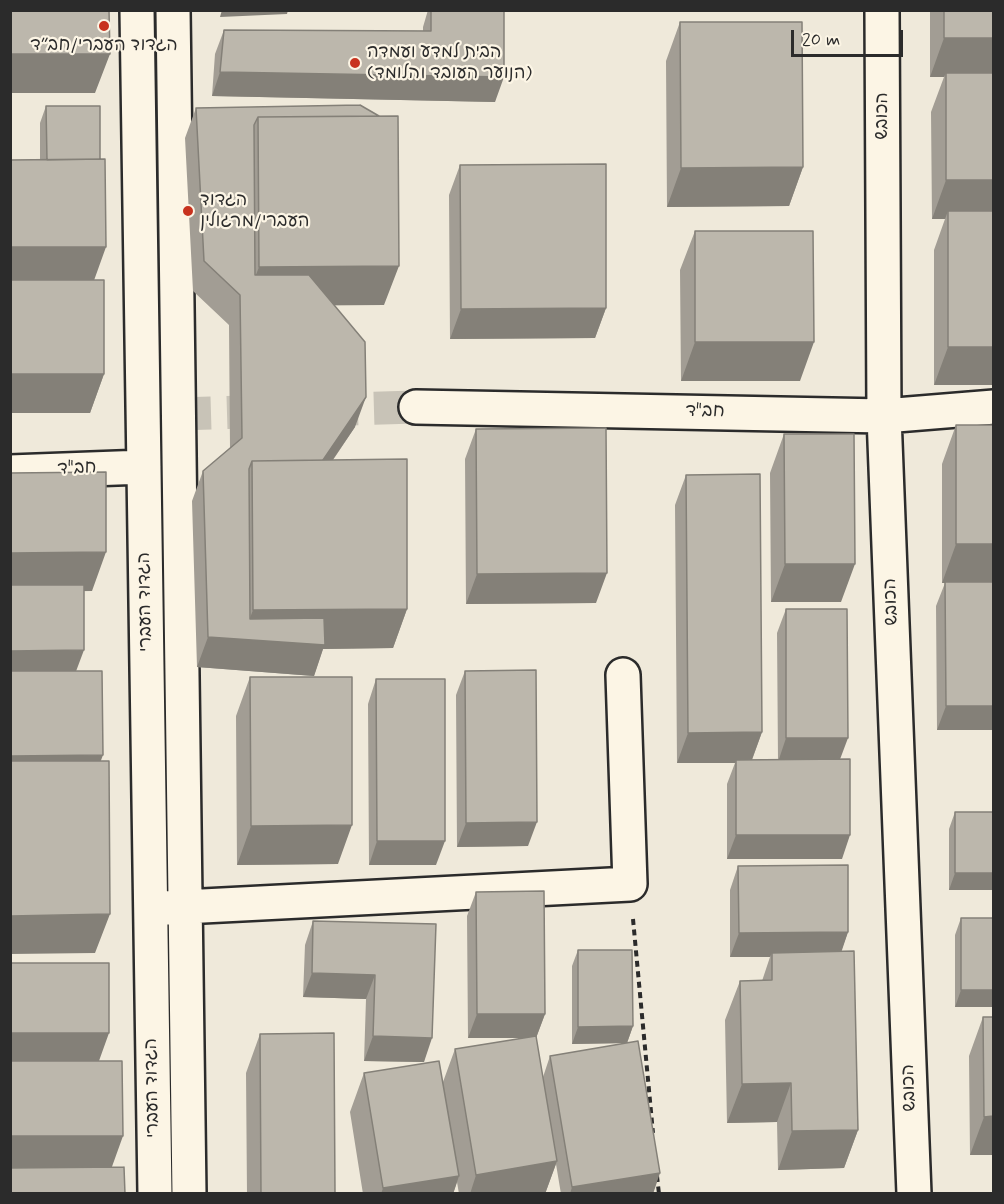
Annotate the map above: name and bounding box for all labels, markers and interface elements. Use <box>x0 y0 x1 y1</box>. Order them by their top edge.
scale bar <box>794 18 906 56</box>
marker: הגדוד העברי/חב״ד <box>97 19 111 33</box>
text: 20 m <box>802 28 840 52</box>
place label: הגדוד העברי/חב״ד <box>30 35 178 57</box>
place label: הבית למדע ועמדה (הנוער העובד והלומד) <box>367 42 532 84</box>
marker: הבית למדע ועמדה (הנוער העובד והלומד) <box>348 56 362 70</box>
street label: הכובש <box>872 92 894 140</box>
place label: הגדוד העברי/מרגולין <box>200 190 309 232</box>
marker: הגדוד העברי/מרגולין <box>181 204 195 218</box>
street label: חב"ד <box>685 401 725 423</box>
street label: חב"ד <box>57 458 97 480</box>
street label: הגדוד העברי <box>134 552 158 652</box>
street label: הכובש <box>880 578 904 626</box>
street label: הגדוד העברי <box>141 1038 165 1138</box>
street label: הכובש <box>898 1064 922 1112</box>

